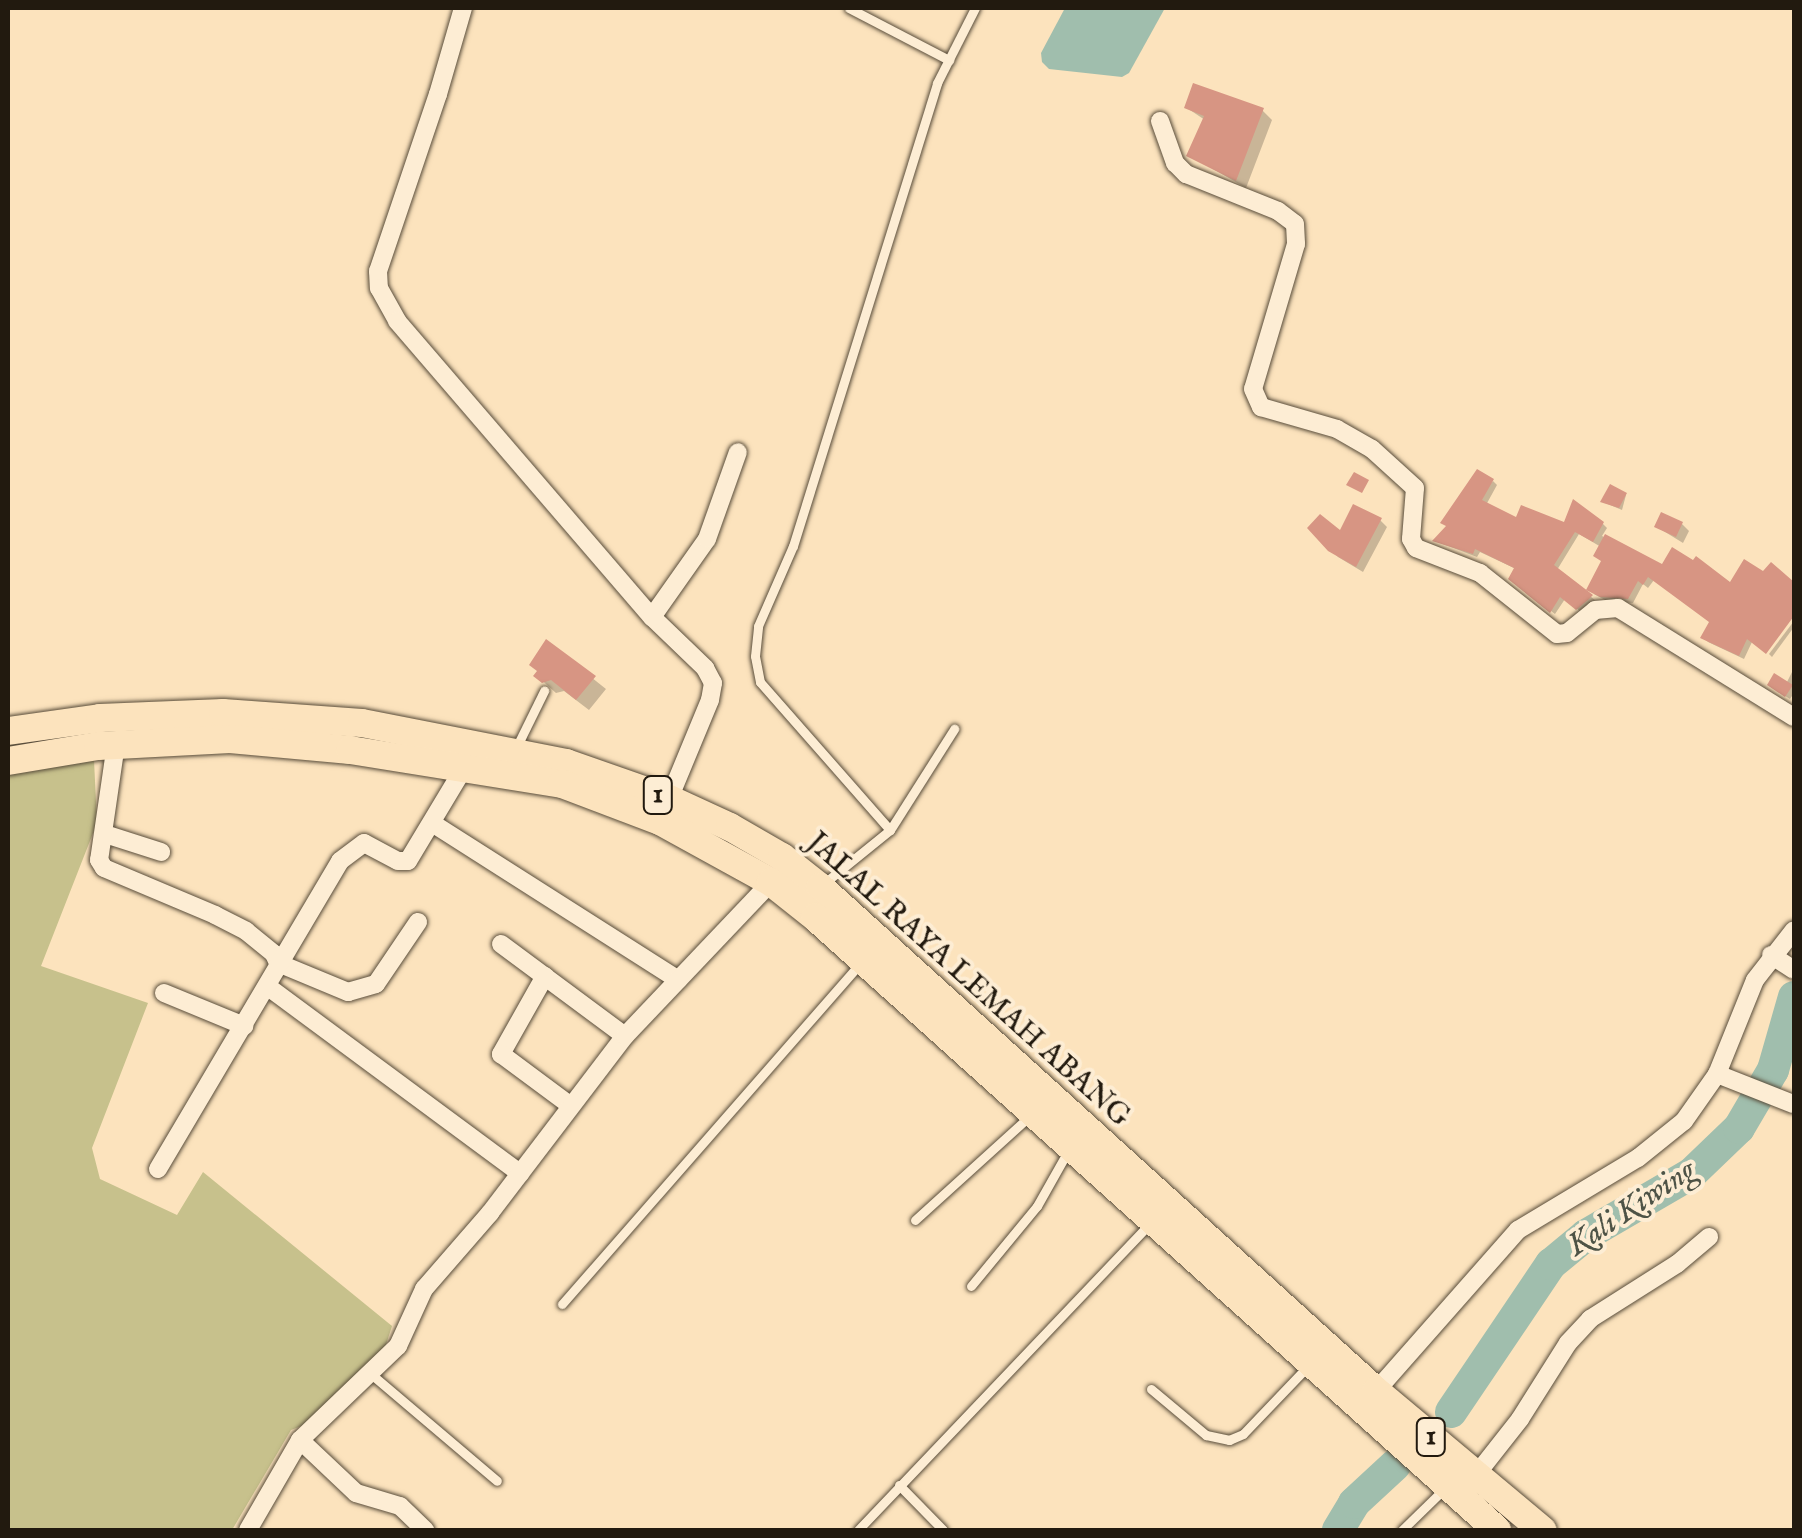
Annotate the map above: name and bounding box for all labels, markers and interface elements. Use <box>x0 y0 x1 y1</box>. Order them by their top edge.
road number: 1 <box>640 772 676 818</box>
street label: JALAL RAYA LEMAH ABANG <box>799 825 1137 1135</box>
water label: Kali Kiwing <box>1560 1152 1704 1266</box>
road number: 1 <box>1414 1414 1448 1460</box>

